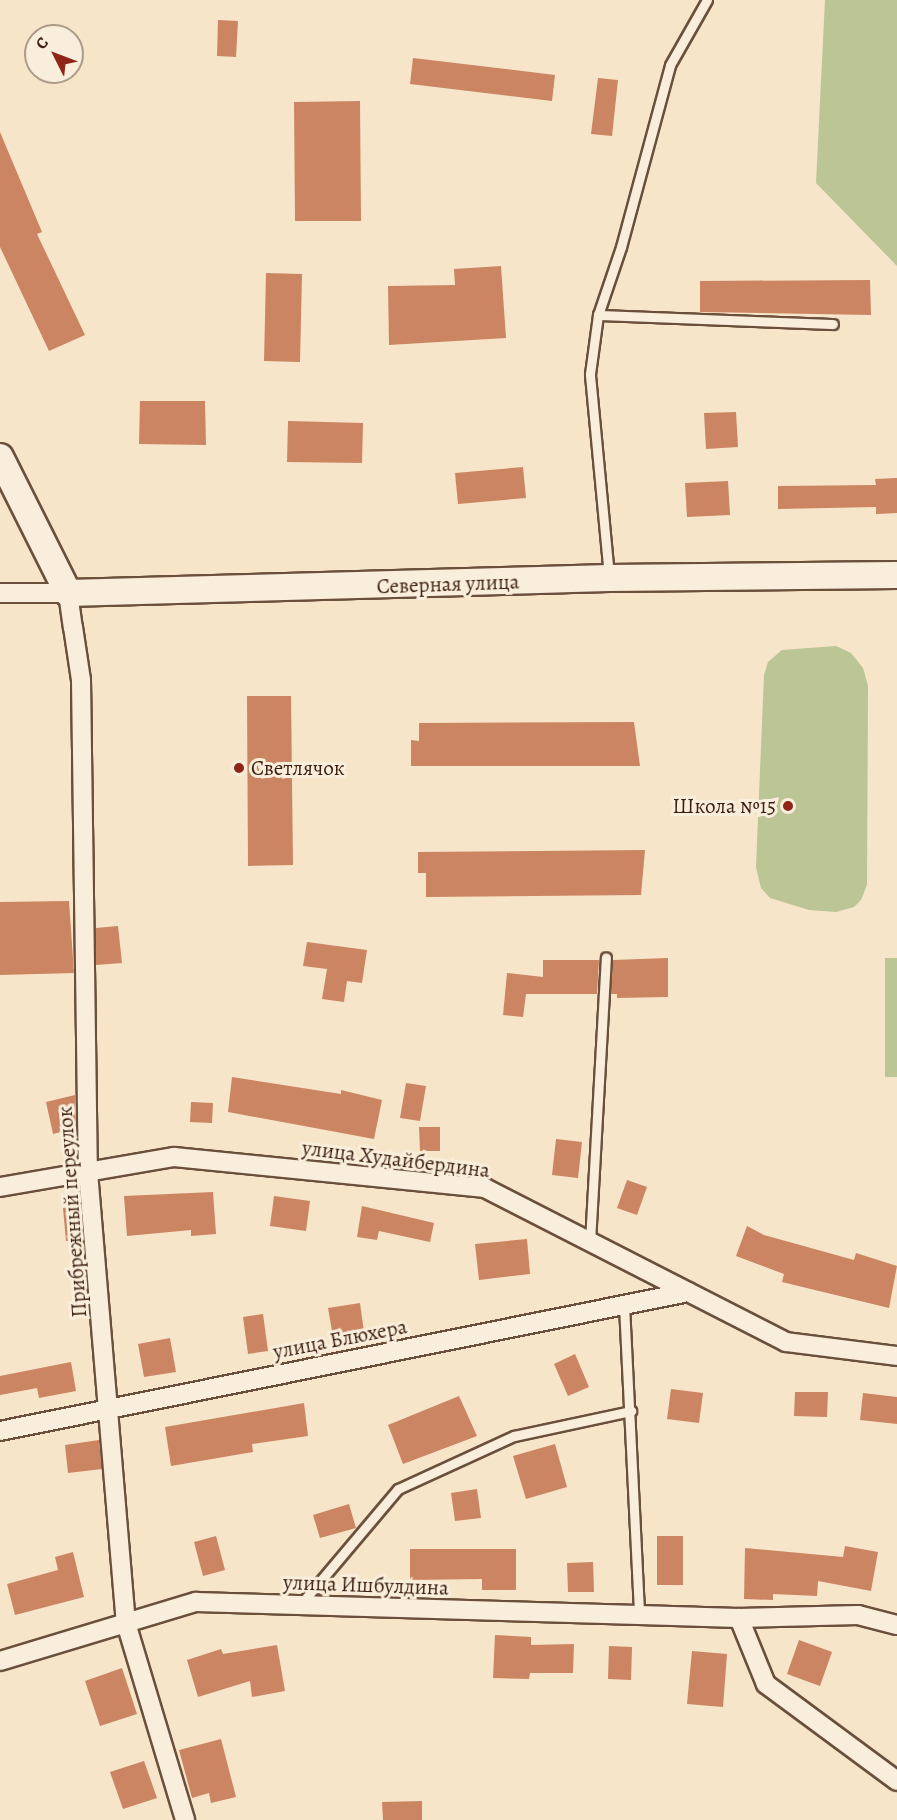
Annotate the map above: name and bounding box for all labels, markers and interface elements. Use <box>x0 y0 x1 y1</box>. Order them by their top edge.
north arrow <box>24 24 84 84</box>
text: С <box>31 32 54 54</box>
street label: Северная улица <box>376 569 520 599</box>
place label: Светлячок <box>251 755 345 781</box>
marker: Светлячок <box>232 761 246 775</box>
place label: Школа №15 <box>672 793 776 819</box>
marker: Школа №15 <box>781 799 795 813</box>
street label: Прибрежный переулок <box>52 1106 92 1318</box>
street label: улица Худайбердина <box>301 1135 491 1183</box>
street label: улица Блюхера <box>271 1314 409 1364</box>
street label: улица Ишбулдина <box>283 1570 449 1600</box>

